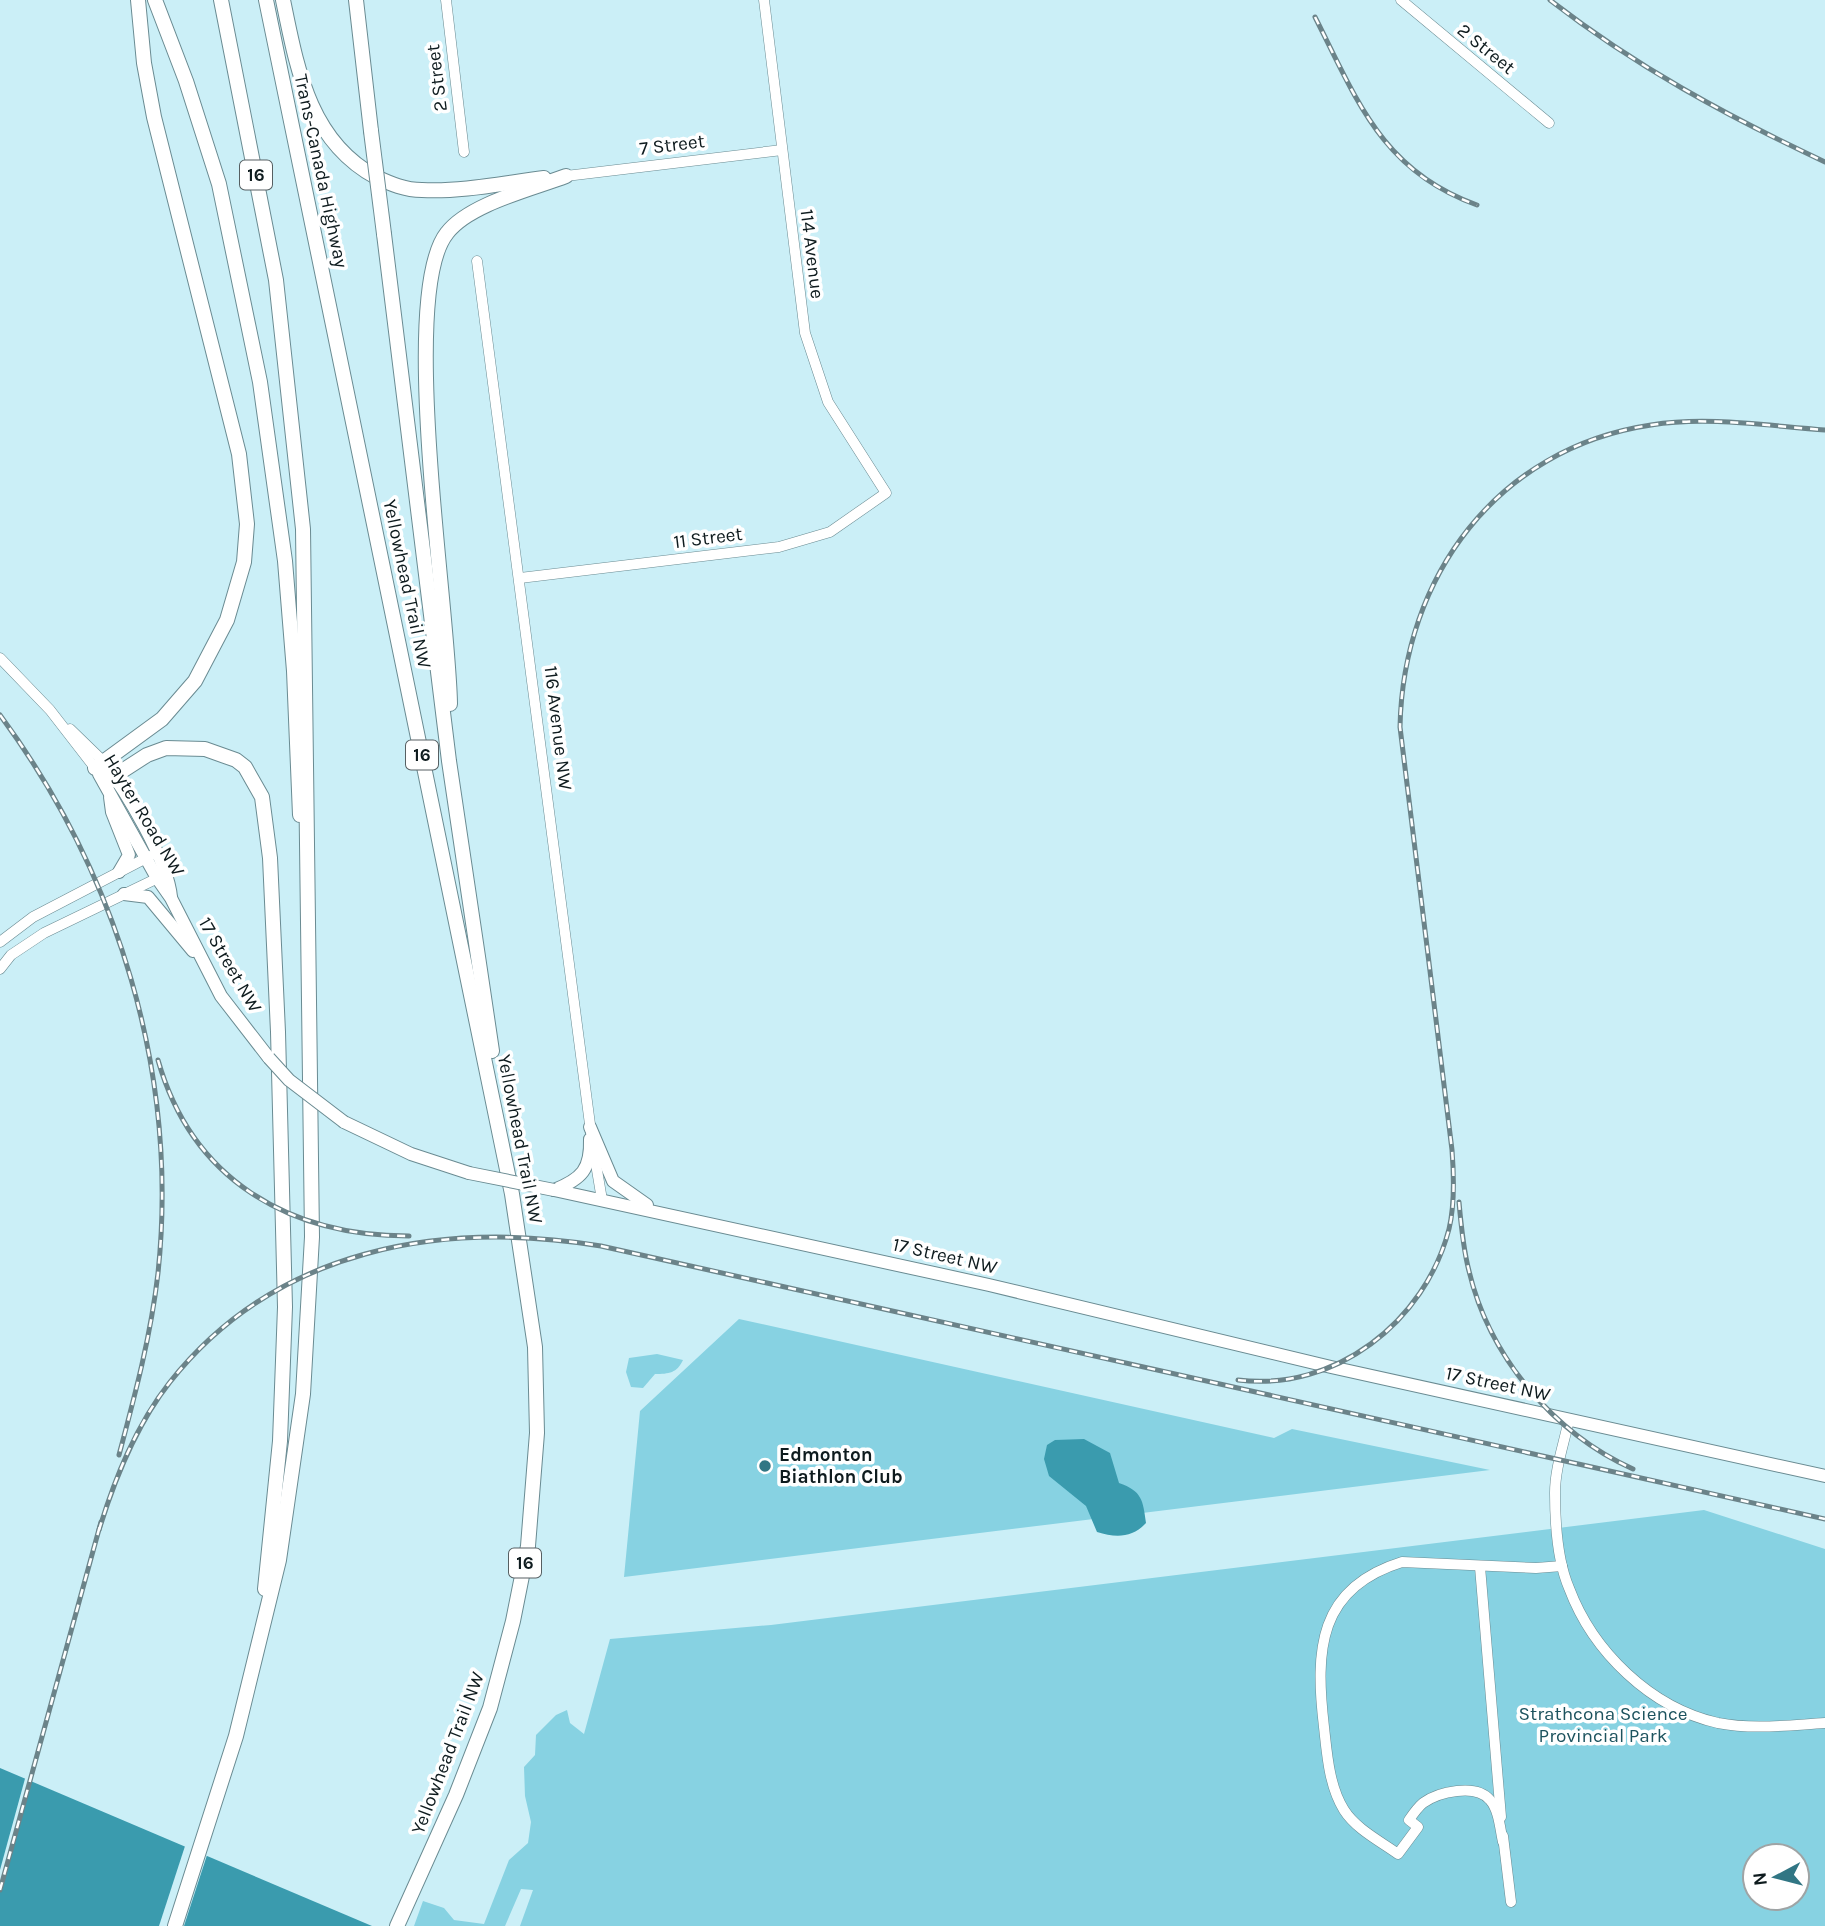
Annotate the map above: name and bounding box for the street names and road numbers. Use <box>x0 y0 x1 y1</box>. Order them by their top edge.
street label: 2 Street <box>1453 19 1519 79</box>
street label: 2 Street <box>422 43 452 113</box>
street label: Trans-Canada Highway <box>290 72 352 270</box>
street label: 7 Street <box>638 130 706 160</box>
road number: 16 <box>240 160 272 190</box>
street label: 114 Avenue <box>796 208 828 300</box>
street label: Yellowhead Trail NW <box>378 498 436 670</box>
street label: 11 Street <box>672 523 744 553</box>
street label: 116 Avenue NW <box>539 665 577 791</box>
road number: 16 <box>406 740 438 770</box>
street label: Hayter Road NW <box>99 750 189 880</box>
street label: 17 Street NW <box>194 913 266 1017</box>
street label: Yellowhead Trail NW <box>493 1052 547 1226</box>
street label: 17 Street NW <box>891 1233 999 1279</box>
street label: 17 Street NW <box>1444 1362 1552 1406</box>
road number: 16 <box>509 1548 541 1578</box>
street label: Yellowhead Trail NW <box>407 1669 489 1837</box>

